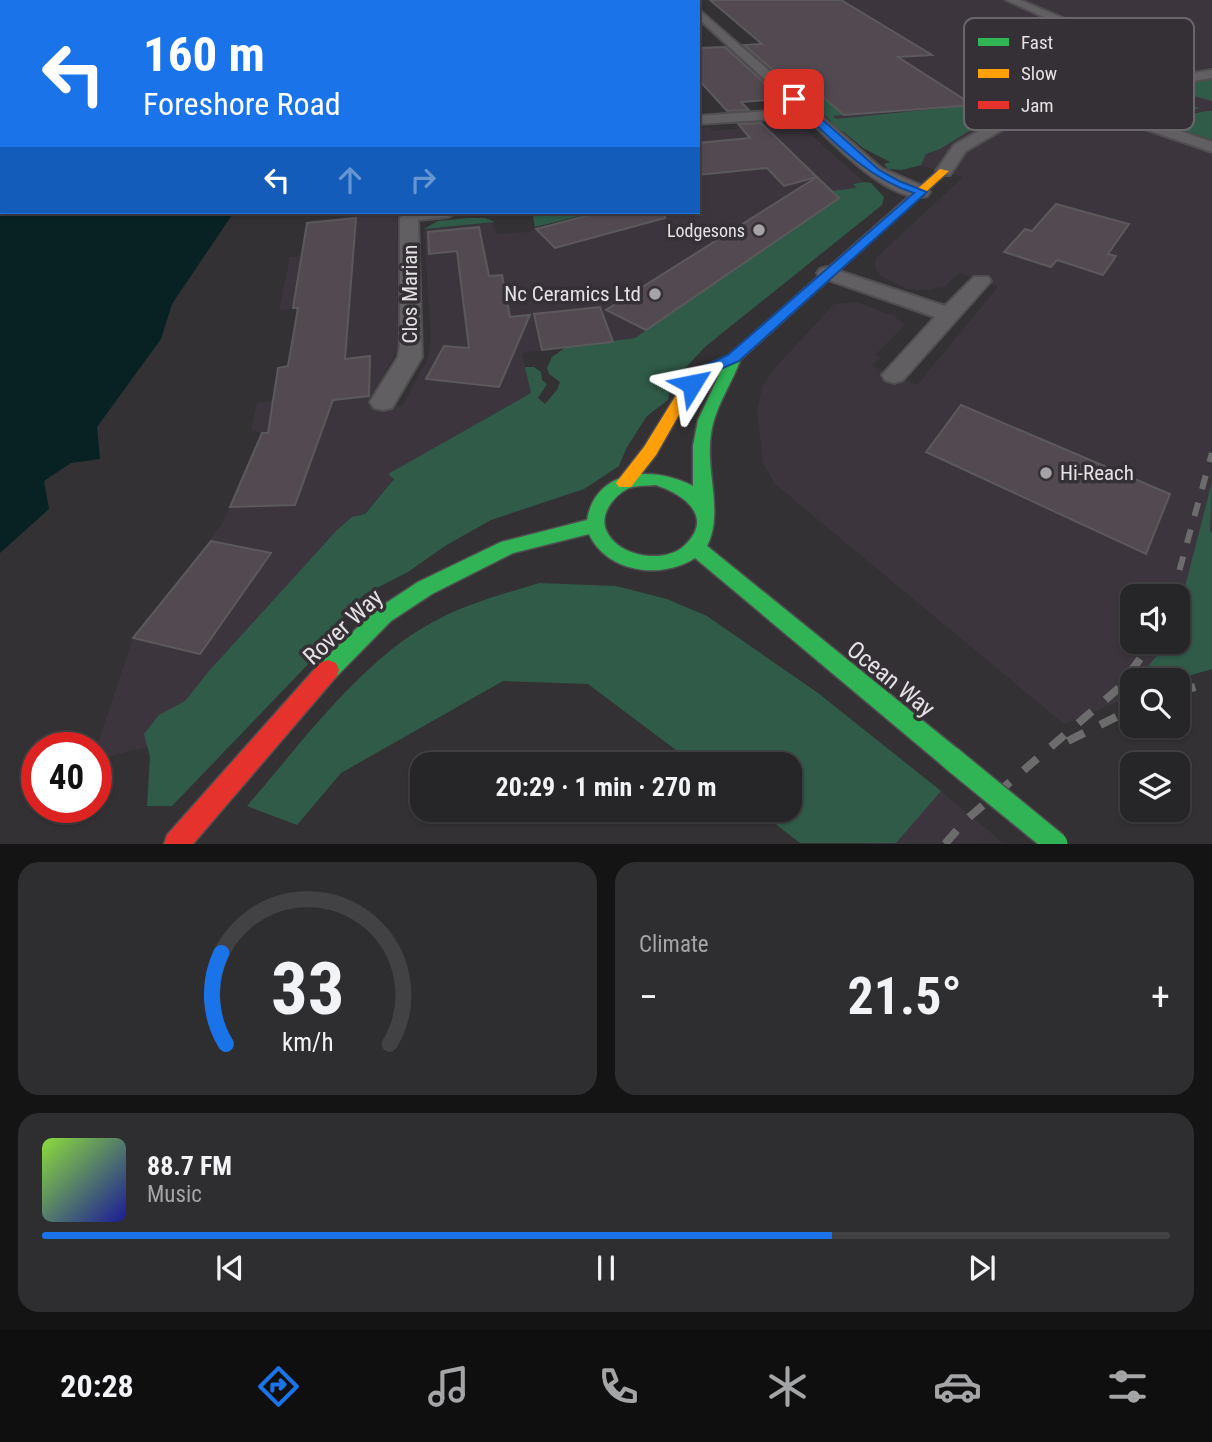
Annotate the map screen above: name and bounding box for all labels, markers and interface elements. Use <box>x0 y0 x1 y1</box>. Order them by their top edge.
legend <box>964 18 1194 130</box>
text: 160 m <box>143 26 265 83</box>
icon: left <box>28 28 119 119</box>
text: Fast <box>1021 31 1053 54</box>
text: Slow <box>1021 62 1057 85</box>
pin <box>764 69 824 129</box>
icon: arrive <box>775 80 813 118</box>
text: Foreshore Road <box>143 85 341 123</box>
text: Jam <box>1021 94 1054 117</box>
icon: left <box>258 161 296 199</box>
icon: ahead <box>331 161 369 199</box>
icon: right <box>404 161 442 199</box>
place label: Lodgesons <box>667 220 745 241</box>
marker: Lodgesons <box>751 222 767 238</box>
street label: Clos Marian <box>398 244 422 344</box>
place label: Nc Ceramics Ltd <box>504 282 641 306</box>
marker: Nc Ceramics Ltd <box>647 286 663 302</box>
position arrow <box>655 347 729 421</box>
place label: Hi-Reach <box>1060 461 1134 485</box>
marker: Hi-Reach <box>1038 465 1054 481</box>
street label: Rover Way <box>298 583 388 671</box>
map controls <box>1120 584 1190 822</box>
button: sound <box>1120 584 1190 654</box>
street label: Ocean Way <box>842 635 940 723</box>
button: search <box>1120 668 1190 738</box>
speed limit sign: 40 <box>21 732 112 823</box>
button: layers <box>1120 752 1190 822</box>
text: 20:29 · 1 min · 270 m <box>496 772 716 802</box>
text: Climate <box>639 931 709 958</box>
text: 33 <box>271 947 344 1033</box>
text: 21.5° <box>847 966 962 1027</box>
text: − <box>639 975 658 1019</box>
text: + <box>1151 975 1170 1019</box>
text: km/h <box>282 1028 333 1057</box>
text: 88.7 FM <box>147 1151 232 1181</box>
text: Music <box>147 1181 202 1208</box>
icon: previous <box>211 1249 249 1287</box>
icon: pause <box>587 1249 625 1287</box>
icon: next <box>963 1249 1001 1287</box>
icon: directions <box>254 1362 303 1411</box>
icon: music <box>424 1362 473 1411</box>
icon: phone <box>594 1362 643 1411</box>
icon: climate <box>763 1362 812 1411</box>
icon: car <box>933 1362 982 1411</box>
icon: filters <box>1103 1362 1152 1411</box>
text: 20:28 <box>60 1367 134 1405</box>

